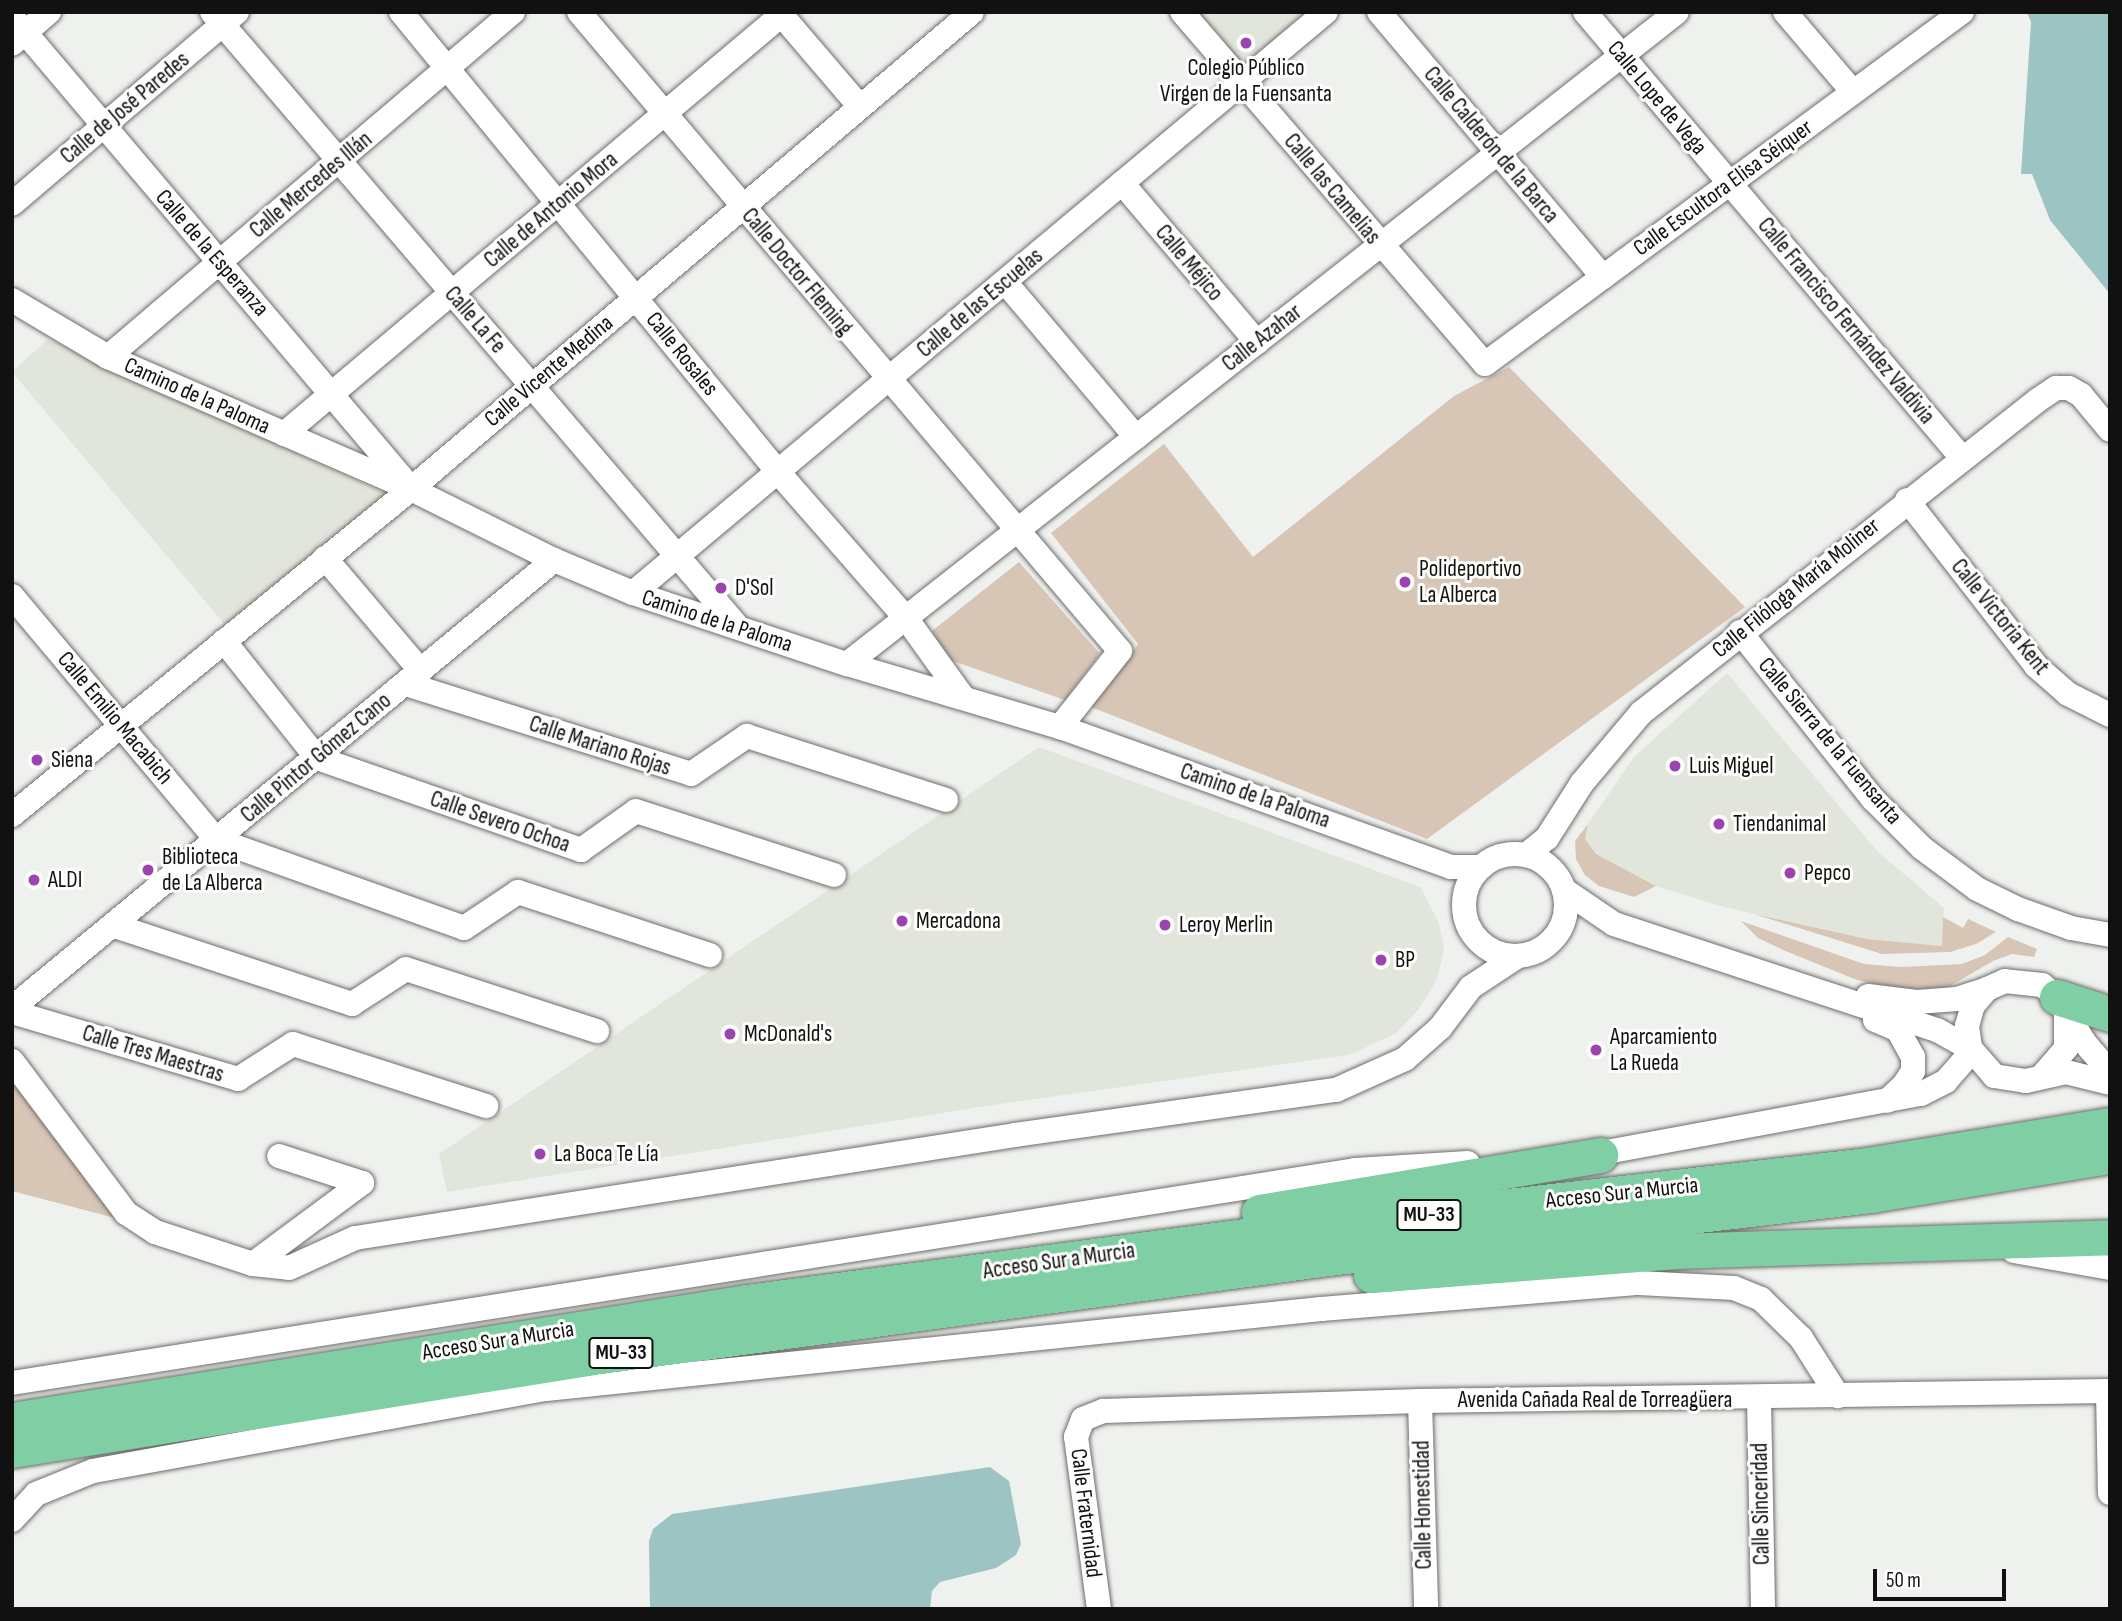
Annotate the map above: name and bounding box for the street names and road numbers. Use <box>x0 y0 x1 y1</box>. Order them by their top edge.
street label: Calle Lope de Vega <box>1601 35 1713 161</box>
street label: Calle de José Paredes <box>55 46 195 170</box>
street label: Calle Calderón de la Barca <box>1418 61 1564 229</box>
street label: Calle Escultora Elisa Séiquer <box>1628 114 1818 262</box>
street label: Calle Mercedes Illán <box>244 126 378 244</box>
street label: Calle las Camelias <box>1278 128 1386 250</box>
street label: Calle de Antonio Mora <box>479 146 623 274</box>
street label: Calle de la Esperanza <box>149 184 275 322</box>
street label: Calle Doctor Fleming <box>736 203 858 341</box>
street label: Calle Francisco Fernández Valdivia <box>1752 212 1940 430</box>
street label: Calle Méjico <box>1149 219 1229 307</box>
street label: Calle de las Escuelas <box>911 242 1049 364</box>
street label: Calle La Fe <box>438 281 512 359</box>
street label: Calle Azahar <box>1217 298 1307 378</box>
street label: Calle Rosales <box>640 307 724 401</box>
street label: Calle Vicente Medina <box>479 309 619 433</box>
street label: Camino de la Paloma <box>120 352 274 440</box>
street label: Calle Filóloga María Moliner <box>1707 512 1885 664</box>
street label: Calle Victoria Kent <box>1945 554 2055 680</box>
street label: Camino de la Paloma <box>638 584 796 658</box>
street label: Calle Emilio Macabich <box>51 646 179 790</box>
street label: Calle Sierra de la Fuensanta <box>1752 652 1908 830</box>
street label: Calle Pintor Gómez Cano <box>235 687 397 829</box>
street label: Calle Mariano Rojas <box>526 710 674 782</box>
street label: Camino de la Paloma <box>1176 757 1334 835</box>
street label: Calle Severo Ochoa <box>426 785 574 859</box>
street label: Calle Tres Maestras <box>79 1019 227 1089</box>
street label: Acceso Sur a Murcia <box>1544 1171 1700 1215</box>
road number: MU-33 <box>1396 1198 1462 1232</box>
street label: Acceso Sur a Murcia <box>981 1237 1137 1285</box>
street label: Acceso Sur a Murcia <box>420 1315 576 1367</box>
road number: MU-33 <box>588 1336 654 1370</box>
street label: Avenida Cañada Real de Torreagüera <box>1458 1386 1732 1414</box>
street label: Calle Honestidad <box>1408 1440 1438 1570</box>
street label: Calle Sinceridad <box>1746 1443 1776 1565</box>
street label: Calle Fraternidad <box>1064 1447 1108 1579</box>

